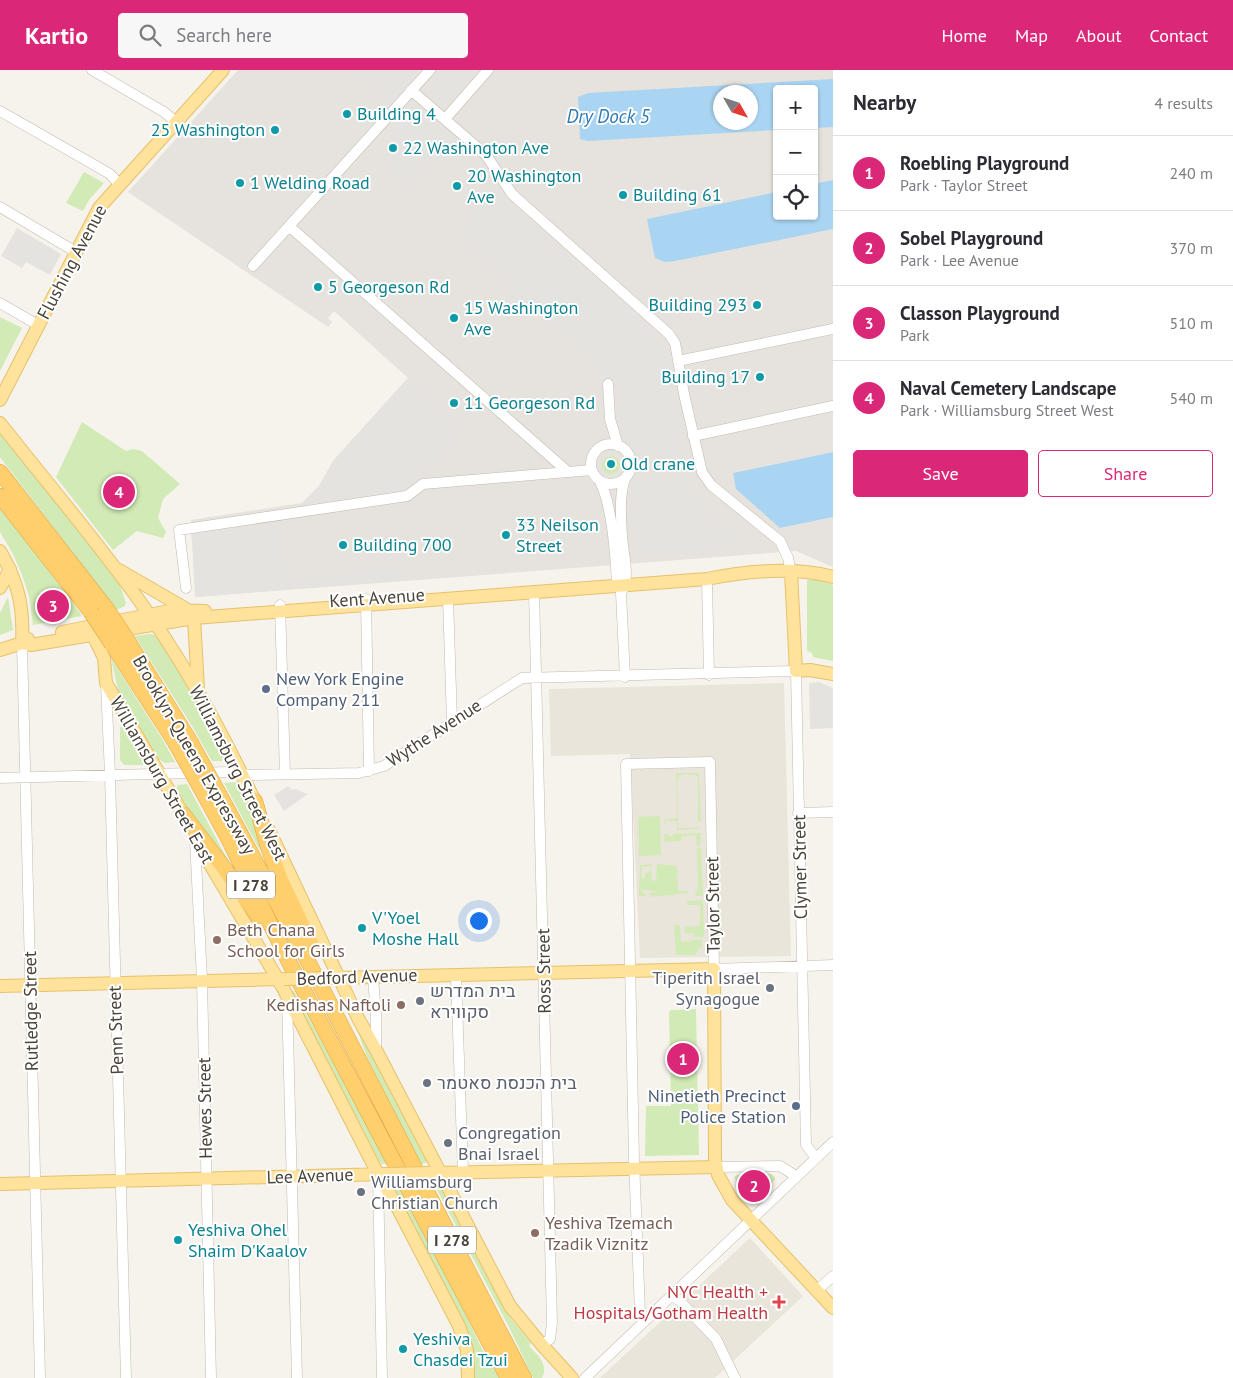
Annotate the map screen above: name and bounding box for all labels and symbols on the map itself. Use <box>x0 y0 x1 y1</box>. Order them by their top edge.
north arrow <box>713 85 758 130</box>
place label: Building 4 <box>357 102 436 125</box>
water label: Dry Dock 5 <box>566 104 651 128</box>
marker: Building 4 <box>341 108 353 120</box>
place label: 25 Washington <box>151 118 265 141</box>
marker: 25 Washington <box>269 124 281 136</box>
place label: 22 Washington Ave <box>403 136 549 159</box>
marker: 22 Washington Ave <box>387 142 399 154</box>
place label: 20 Washington Ave <box>467 164 581 208</box>
place label: 1 Welding Road <box>250 171 370 194</box>
marker: 1 Welding Road <box>234 177 246 189</box>
marker: 20 Washington Ave <box>451 180 463 192</box>
place label: Building 61 <box>633 183 722 206</box>
marker: Building 61 <box>617 189 629 201</box>
street label: Flushing Avenue <box>32 201 111 323</box>
place label: 5 Georgeson Rd <box>328 275 449 298</box>
marker: 5 Georgeson Rd <box>312 281 324 293</box>
place label: Building 293 <box>648 293 747 316</box>
place label: 15 Washington Ave <box>464 296 578 340</box>
marker: Building 293 <box>751 299 763 311</box>
marker: 15 Washington Ave <box>448 312 460 324</box>
place label: Building 17 <box>661 365 750 388</box>
marker: Building 17 <box>754 371 766 383</box>
place label: 11 Georgeson Rd <box>464 391 595 414</box>
marker: 11 Georgeson Rd <box>448 397 460 409</box>
place label: Old crane <box>621 452 695 475</box>
marker: Old crane <box>605 458 617 470</box>
pin: 4 <box>103 473 135 511</box>
place label: 33 Neilson Street <box>516 513 599 557</box>
marker: 33 Neilson Street <box>500 529 512 541</box>
place label: Building 700 <box>353 533 452 556</box>
marker: Building 700 <box>337 539 349 551</box>
street label: Kent Avenue <box>328 583 425 612</box>
pin: 3 <box>37 587 69 625</box>
street label: Brooklyn-Queens Expressway <box>128 651 261 859</box>
place label: New York Engine Company 211 <box>276 667 404 711</box>
street label: Williamsburg Street West <box>184 681 293 864</box>
marker: New York Engine Company 211 <box>260 683 272 695</box>
street label: Williamsburg Street East <box>105 692 220 867</box>
street label: Wythe Avenue <box>382 693 486 772</box>
street label: Clymer Street <box>787 815 812 919</box>
street label: Taylor Street <box>700 856 725 954</box>
road number: I 278 <box>227 872 275 898</box>
place label: V'Yoel Moshe Hall <box>371 906 460 950</box>
your location <box>466 908 492 934</box>
place label: Beth Chana School for Girls <box>227 918 345 962</box>
marker: V'Yoel Moshe Hall <box>356 922 368 934</box>
street label: Ross Street <box>531 928 556 1014</box>
marker: Beth Chana School for Girls <box>211 934 223 946</box>
street label: Rutledge Street <box>18 951 43 1071</box>
street label: Bedford Avenue <box>296 963 418 990</box>
place label: Tiperith Israel Synagogue <box>652 966 761 1010</box>
place label: בית המדרש סקווירא <box>430 979 516 1023</box>
marker: Tiperith Israel Synagogue <box>764 982 776 994</box>
street label: Penn Street <box>102 985 129 1075</box>
place label: Kedishas Naftoli <box>266 993 391 1016</box>
marker: בית המדרש סקווירא <box>414 995 426 1007</box>
marker: Kedishas Naftoli <box>395 999 407 1011</box>
pin: 1 <box>667 1040 699 1078</box>
street label: Hewes Street <box>192 1057 217 1159</box>
place label: בית הכנסת סאטמר <box>437 1071 577 1094</box>
marker: בית הכנסת סאטמר <box>421 1077 433 1089</box>
place label: Ninetieth Precinct Police Station <box>648 1084 786 1128</box>
marker: Ninetieth Precinct Police Station <box>790 1100 802 1112</box>
place label: Congregation Bnai Israel <box>458 1121 561 1165</box>
marker: Congregation Bnai Israel <box>442 1137 454 1149</box>
street label: Lee Avenue <box>266 1162 354 1189</box>
pin: 2 <box>738 1167 770 1205</box>
place label: Williamsburg Christian Church <box>371 1170 498 1214</box>
marker: Williamsburg Christian Church <box>355 1186 367 1198</box>
place label: Yeshiva Tzemach Tzadik Viznitz <box>545 1211 673 1255</box>
place label: Yeshiva Ohel Shaim D'Kaalov <box>188 1218 308 1262</box>
road number: I 278 <box>428 1226 476 1254</box>
marker: Yeshiva Tzemach Tzadik Viznitz <box>529 1227 541 1239</box>
marker: Yeshiva Ohel Shaim D'Kaalov <box>172 1234 184 1246</box>
place label: NYC Health + Hospitals/Gotham Health <box>574 1280 768 1324</box>
marker: NYC Health + Hospitals/Gotham Health <box>772 1295 786 1309</box>
place label: Yeshiva Chasdei Tzui <box>413 1327 508 1371</box>
marker: Yeshiva Chasdei Tzui <box>397 1343 409 1355</box>

